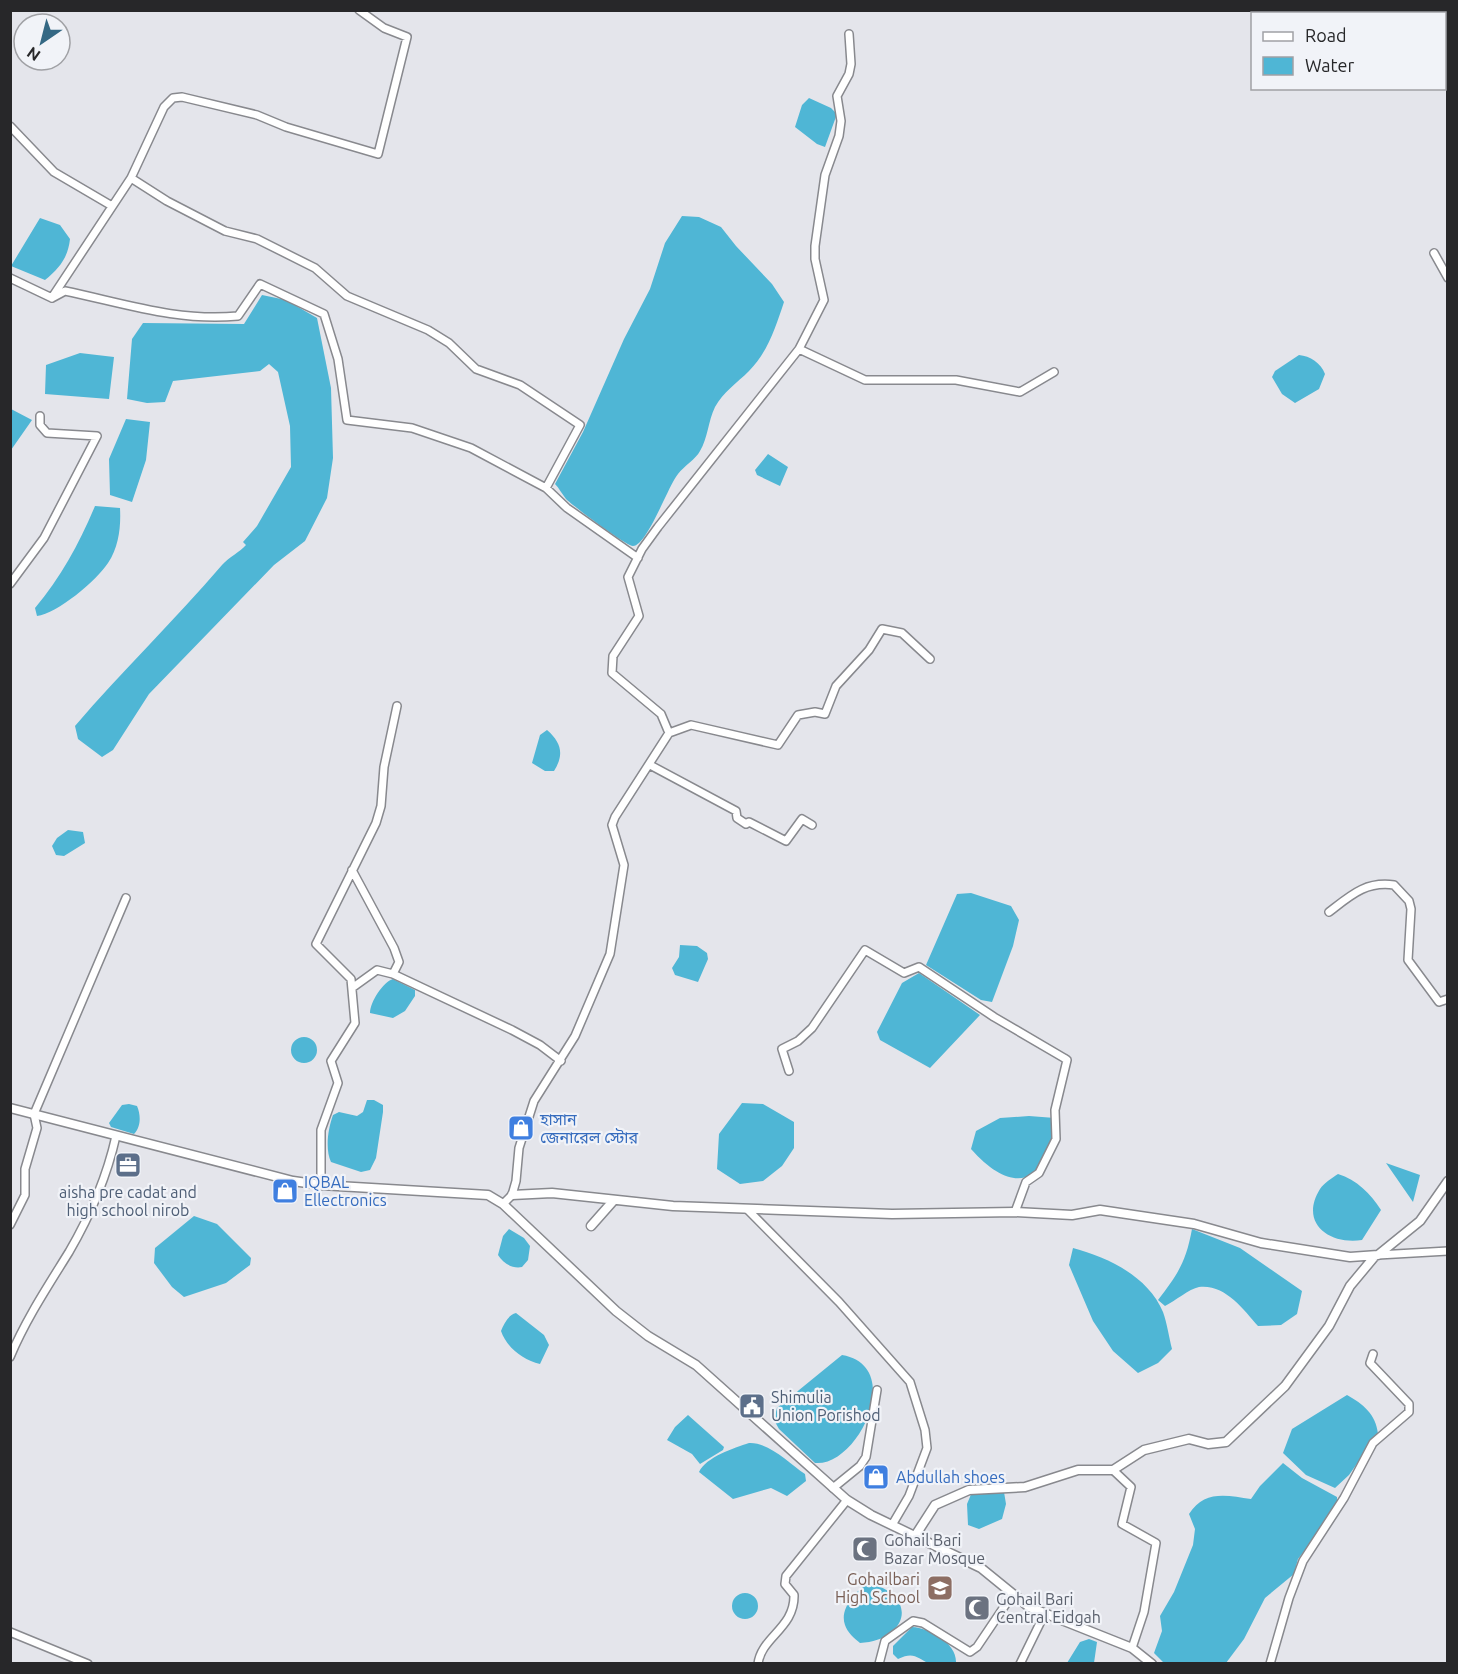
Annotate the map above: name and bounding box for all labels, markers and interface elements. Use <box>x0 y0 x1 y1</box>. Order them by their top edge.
north arrow <box>12 12 72 72</box>
legend <box>1251 12 1446 90</box>
text: Road <box>1305 25 1347 45</box>
text: N <box>23 43 43 65</box>
text: Water <box>1305 55 1355 75</box>
place label: হাসান জেনারেল স্টোর <box>539 1110 639 1146</box>
shop icon: হাসান জেনারেল স্টোর <box>506 1113 536 1143</box>
office icon: aisha pre cadat and high school nirob <box>113 1150 143 1180</box>
place label: IQBAL Ellectronics <box>304 1173 387 1209</box>
shop icon: IQBAL Ellectronics <box>270 1176 300 1206</box>
place label: aisha pre cadat and high school nirob <box>59 1183 197 1219</box>
place label: Shimulia Union Porishod <box>771 1388 881 1424</box>
public building icon: Shimulia Union Porishod <box>737 1391 767 1421</box>
shop icon: Abdullah shoes <box>861 1462 891 1492</box>
place label: Abdullah shoes <box>896 1468 1005 1486</box>
place label: Gohail Bari Bazar Mosque <box>884 1531 985 1567</box>
mosque icon: Gohail Bari Bazar Mosque <box>850 1534 880 1564</box>
place label: Gohailbari High School <box>835 1570 920 1606</box>
school or university icon: Gohailbari High School <box>925 1573 955 1603</box>
place label: Gohail Bari Central Eidgah <box>996 1590 1101 1626</box>
mosque icon: Gohail Bari Central Eidgah <box>962 1593 992 1623</box>

